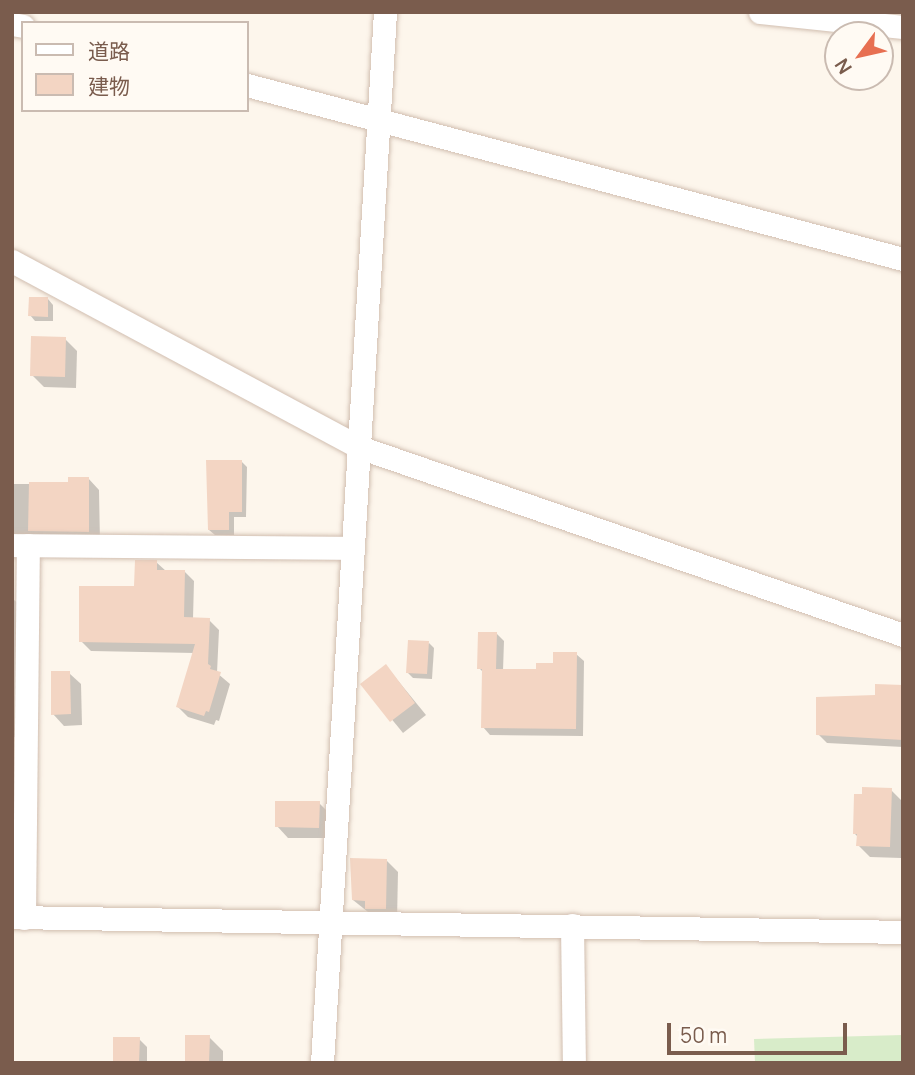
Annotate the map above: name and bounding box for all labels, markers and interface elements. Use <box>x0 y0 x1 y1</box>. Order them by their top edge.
legend <box>21 21 248 112</box>
north arrow <box>824 21 894 91</box>
text: 道路 <box>88 37 130 65</box>
text: N <box>828 54 858 79</box>
text: 建物 <box>88 72 130 100</box>
scale bar <box>670 1009 850 1052</box>
text: 50 m <box>680 1021 727 1049</box>

